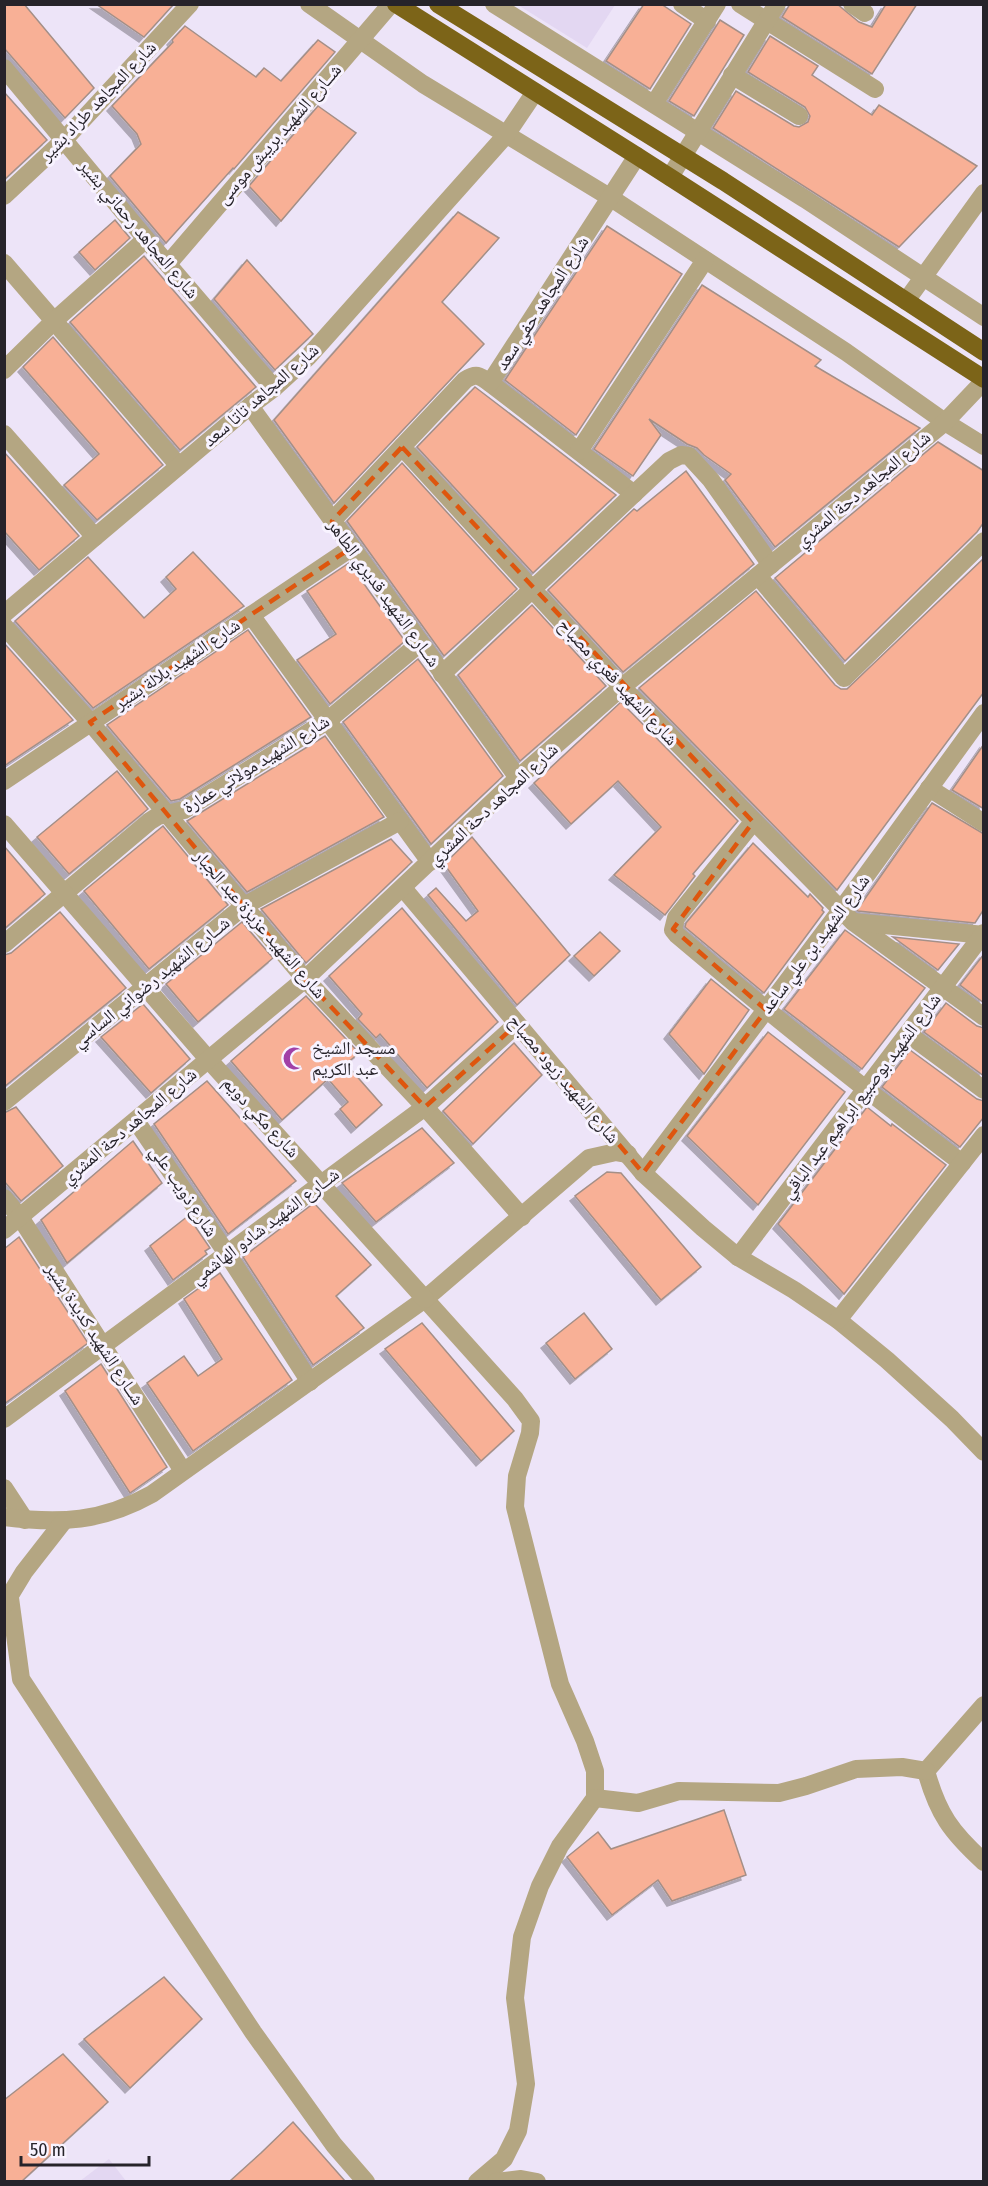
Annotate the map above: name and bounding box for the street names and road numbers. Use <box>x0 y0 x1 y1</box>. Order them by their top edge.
street label: شارع المجاهد طراد بشير <box>34 36 161 166</box>
street label: شــارع الشهيد بريبش موسى <box>212 59 346 209</box>
street label: شارع المجاهد رحماني بشير <box>71 154 204 305</box>
street label: شارع المجاهد حفي سعد <box>490 232 597 376</box>
street label: شارع المجاهد تاتا سعد <box>199 339 323 451</box>
street label: شارع المجاهد دحة المشري <box>791 426 937 555</box>
street label: شــارع الشهيد قديري الطاهر <box>319 514 445 673</box>
street label: شارع الشهيد بلالة بشير <box>109 614 244 715</box>
street label: شارع الشهيد قعري مصباح <box>551 614 683 753</box>
street label: شارع الشهيد مولاتي عمارة <box>179 710 335 821</box>
street label: شارع المجاهد دحة المشري <box>423 738 565 872</box>
street label: شارع الشهيد عزيزة عبد الجبار <box>189 844 331 1003</box>
street label: شارع الشهيد بن علي ساعد <box>756 870 877 1020</box>
street label: شــارع الشهيد رضواني الساسي <box>68 912 236 1055</box>
street label: شارع الشهيد بوصبيع ابراهيم عبد الباقي <box>776 989 948 1205</box>
street label: شارع الشهيد زيود مصباح <box>503 1010 624 1148</box>
street label: شارع المجاهد دحة المشري <box>57 1063 203 1192</box>
street label: شارع مكي دويم <box>215 1072 304 1165</box>
street label: شارع ذويب علي <box>142 1141 223 1243</box>
street label: شــارع الشهيد شادو الهاشمي <box>187 1163 346 1292</box>
street label: شــارع الشهيد كديدة بشير <box>40 1258 149 1409</box>

